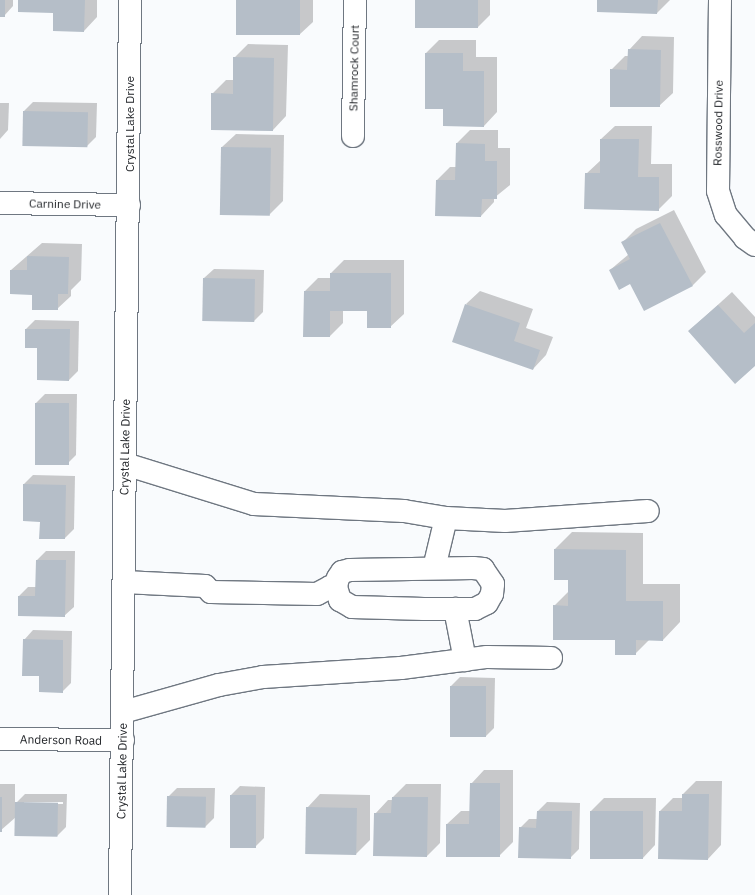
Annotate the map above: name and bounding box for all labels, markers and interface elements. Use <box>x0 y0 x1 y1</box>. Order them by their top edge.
street label: Shamrock Court <box>346 25 362 111</box>
street label: Crystal Lake Drive <box>123 76 137 172</box>
street label: Rosswood Drive <box>710 80 726 166</box>
street label: Carnine Drive <box>29 196 101 212</box>
street label: Crystal Lake Drive <box>117 399 133 495</box>
street label: Crystal Lake Drive <box>114 723 130 819</box>
street label: Anderson Road <box>20 732 102 748</box>

